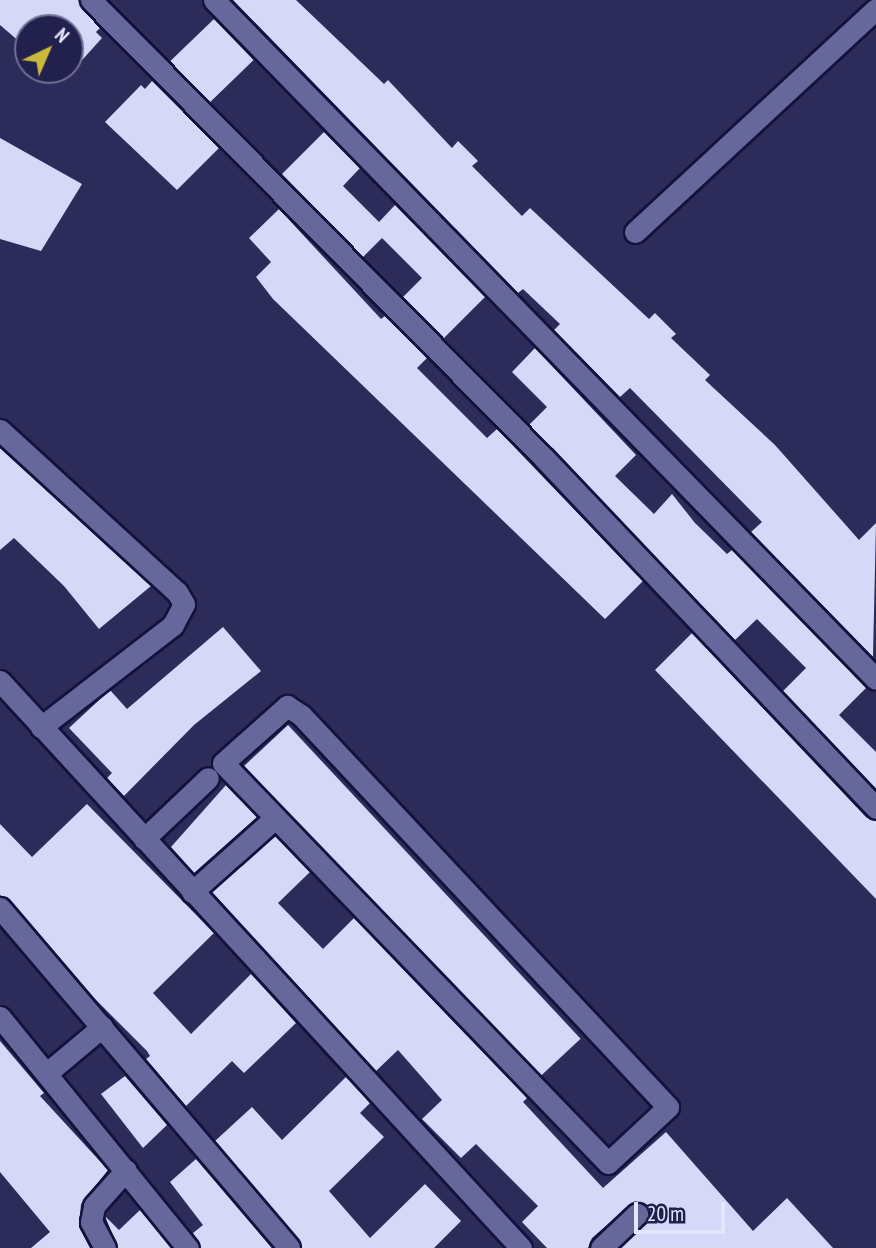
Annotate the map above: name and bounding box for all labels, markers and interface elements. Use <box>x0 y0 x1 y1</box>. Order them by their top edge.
north arrow <box>14 14 84 84</box>
text: N <box>50 23 74 48</box>
scale bar <box>638 1188 729 1232</box>
text: 20 m <box>647 1200 684 1227</box>

